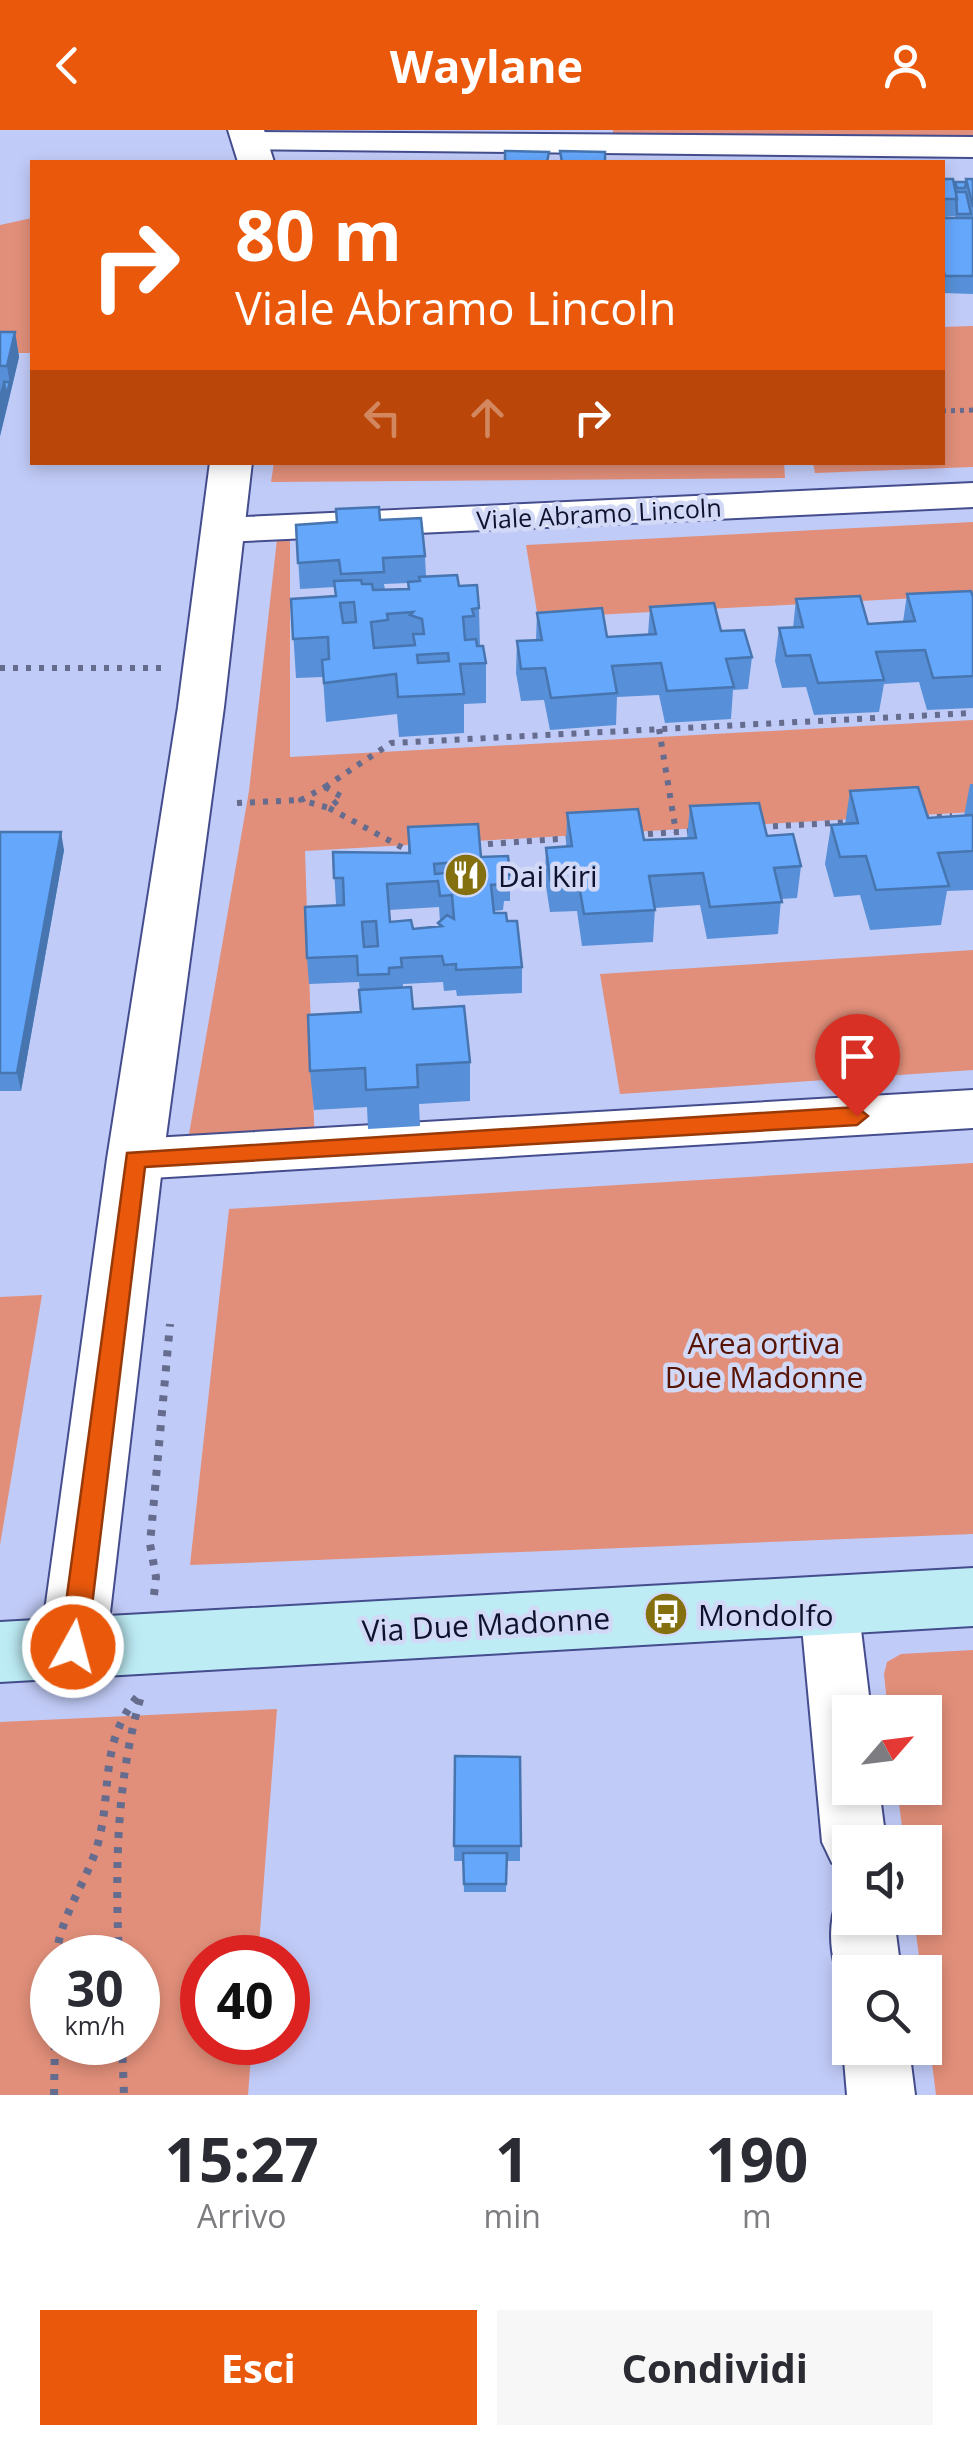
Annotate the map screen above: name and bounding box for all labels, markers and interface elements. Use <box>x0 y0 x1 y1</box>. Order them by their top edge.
text: Waylane <box>390 35 583 96</box>
icon: back <box>40 38 95 93</box>
icon: person <box>878 38 933 93</box>
text: 80 m <box>235 186 402 282</box>
icon: right <box>70 200 200 330</box>
text: Viale Abramo Lincoln <box>235 277 676 338</box>
icon: left <box>355 390 410 445</box>
icon: ahead <box>460 390 515 445</box>
icon: right <box>565 390 620 445</box>
street label: Viale Abramo Lincoln <box>476 490 722 536</box>
restaurant icon: Dai Kiri <box>443 852 489 898</box>
place label: Dai Kiri <box>498 855 598 896</box>
pin <box>815 1014 900 1117</box>
icon: arrive <box>830 1029 885 1084</box>
park label: Area ortiva Due Madonne <box>665 1322 863 1397</box>
bus stop icon: Mondolfo <box>643 1591 689 1637</box>
place label: Mondolfo <box>698 1594 834 1635</box>
position arrow <box>21 1595 125 1699</box>
street label: Via Due Madonne <box>361 1597 611 1651</box>
north arrow <box>832 1695 942 1805</box>
map controls <box>832 1695 942 2065</box>
button: sound <box>832 1825 942 1935</box>
speed limit sign: 40 <box>180 1935 310 2065</box>
text: 30 <box>66 1954 124 2022</box>
button: search <box>832 1955 942 2065</box>
text: km/h <box>65 2008 125 2042</box>
text: 15:27 <box>165 2118 319 2200</box>
text: 1 <box>495 2118 529 2200</box>
text: 190 <box>705 2118 808 2200</box>
text: Arrivo <box>197 2194 287 2237</box>
text: min <box>484 2194 541 2237</box>
text: m <box>742 2194 772 2237</box>
button: Esci <box>40 2310 477 2425</box>
button: Condividi <box>497 2310 933 2425</box>

